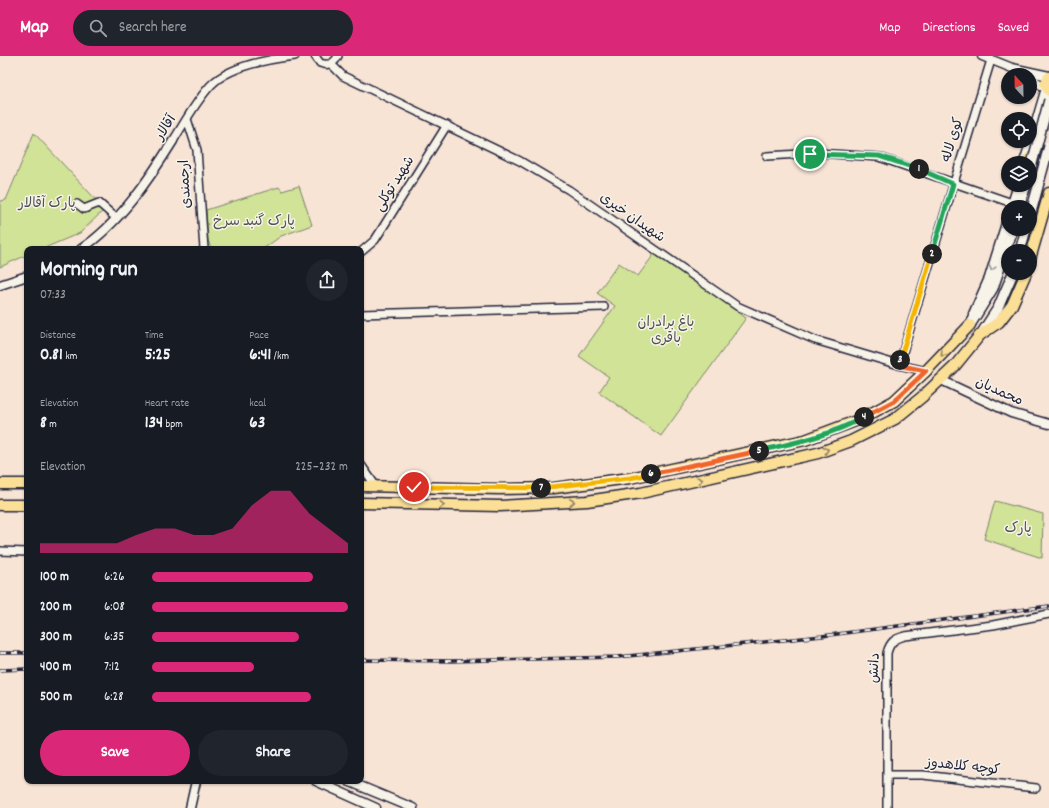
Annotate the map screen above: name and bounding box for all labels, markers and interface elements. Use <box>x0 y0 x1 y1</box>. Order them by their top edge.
search box <box>73 10 353 46</box>
text: Map <box>20 15 49 42</box>
icon: search <box>87 17 109 39</box>
text: Search here <box>119 17 187 39</box>
text: Map <box>879 18 901 38</box>
text: Directions <box>923 18 976 38</box>
text: Saved <box>998 18 1029 38</box>
north arrow <box>1001 68 1037 104</box>
map controls <box>1001 68 1037 280</box>
street label: آقالار <box>150 111 182 146</box>
button: locate <box>1001 112 1037 148</box>
street label: کوی لاله <box>937 115 969 165</box>
pin <box>793 137 827 171</box>
icon: arrive <box>799 143 821 165</box>
street label: شهید توکلی <box>370 152 420 216</box>
button: layers <box>1001 156 1037 192</box>
street label: ارجمندی <box>175 159 197 209</box>
pin: 1 <box>909 159 929 179</box>
text: 1 <box>918 161 920 177</box>
street label: شهیدان خیری <box>595 188 669 248</box>
park label: پارک آقالار <box>17 194 76 214</box>
button: + <box>1001 200 1037 236</box>
park label: پارک گنبد سرخ <box>213 212 295 232</box>
pin: 2 <box>922 244 942 264</box>
button: − <box>1001 244 1037 280</box>
text: 2 <box>930 246 934 262</box>
text: Morning run <box>40 255 138 286</box>
button: share <box>306 259 348 301</box>
one-way arrow <box>988 264 997 271</box>
text: 07:33 <box>40 286 66 305</box>
park label: باغ برادران باقری <box>638 313 694 349</box>
text: Distance <box>40 328 76 344</box>
text: Time <box>145 328 163 344</box>
text: Pace <box>249 328 269 344</box>
text: 0.81 <box>40 344 63 368</box>
text: 5:25 <box>145 344 171 368</box>
text: 6:41 <box>249 344 271 368</box>
text: km <box>63 349 77 365</box>
text: /km <box>271 349 289 365</box>
one-way arrow <box>941 349 948 357</box>
pin: 3 <box>890 350 910 370</box>
text: 3 <box>898 352 902 368</box>
street label: محمدیان <box>972 373 1026 411</box>
text: Elevation <box>40 396 78 412</box>
text: Heart rate <box>145 396 189 412</box>
text: kcal <box>249 396 266 412</box>
pin: 4 <box>854 407 874 427</box>
text: 4 <box>862 409 866 425</box>
text: 8 <box>40 412 47 436</box>
text: 134 <box>145 412 163 436</box>
text: 63 <box>249 412 265 436</box>
text: m <box>47 417 57 433</box>
text: bpm <box>163 417 183 433</box>
pin: 5 <box>749 441 769 461</box>
text: 5 <box>756 443 762 459</box>
one-way arrow <box>823 447 830 455</box>
text: Elevation <box>40 458 85 477</box>
text: 225–232 m <box>295 458 348 477</box>
pin: 6 <box>641 464 661 484</box>
text: 6 <box>648 466 654 482</box>
pin <box>397 470 431 504</box>
icon: check <box>403 476 425 498</box>
one-way arrow <box>697 476 703 484</box>
pin: 7 <box>531 478 551 498</box>
text: 7 <box>539 480 543 496</box>
one-way arrow <box>569 498 575 507</box>
one-way arrow <box>439 501 445 509</box>
park label: پارک <box>1004 519 1032 539</box>
text: 100 m <box>40 568 69 587</box>
text: 6:26 <box>104 568 125 587</box>
text: 200 m <box>40 598 72 617</box>
text: 6:08 <box>104 598 125 617</box>
text: 300 m <box>40 628 72 647</box>
text: 6:35 <box>104 628 124 647</box>
street label: دانش <box>864 652 886 684</box>
text: 400 m <box>40 658 71 677</box>
text: 7:12 <box>104 658 120 677</box>
text: 500 m <box>40 688 72 707</box>
text: 6:28 <box>104 688 123 707</box>
button: Save <box>40 730 190 776</box>
button: Share <box>198 730 348 776</box>
street label: کوچه کلاهدوز <box>924 753 1001 781</box>

